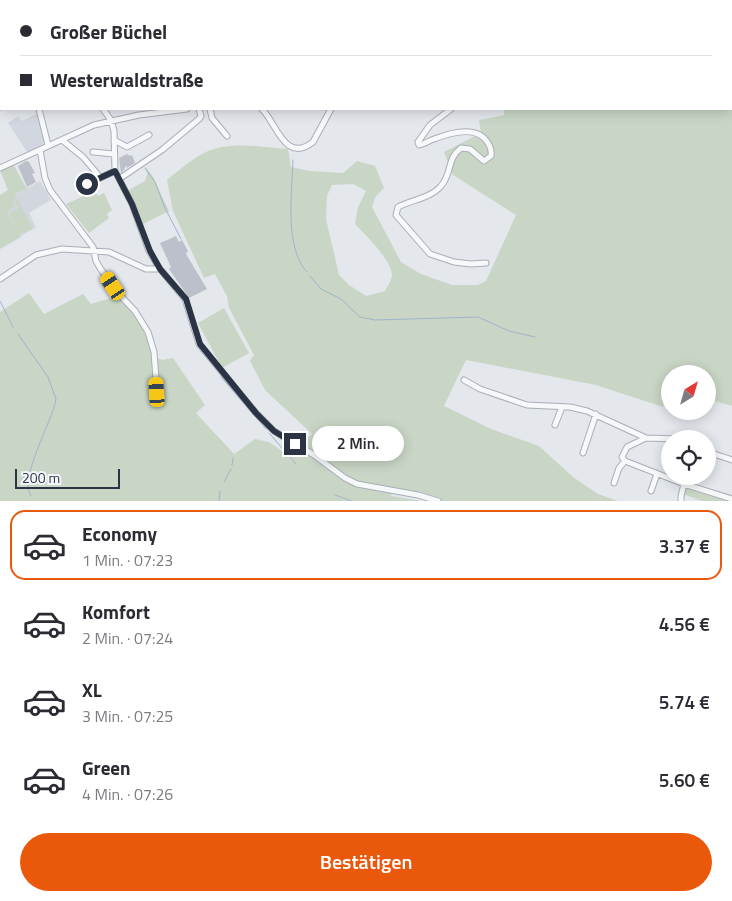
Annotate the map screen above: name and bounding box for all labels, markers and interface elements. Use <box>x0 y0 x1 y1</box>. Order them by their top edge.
text: Großer Büchel <box>50 17 167 46</box>
text: Westerwaldstraße <box>50 65 204 94</box>
route start <box>76 173 98 195</box>
car <box>98 269 127 303</box>
north arrow <box>661 365 716 420</box>
map controls <box>661 365 716 485</box>
car <box>148 377 165 407</box>
callout: 2 Min. <box>312 426 405 462</box>
button: locate <box>661 430 716 485</box>
text: 2 Min. <box>337 431 379 455</box>
route end <box>284 433 306 455</box>
scale bar <box>15 466 120 489</box>
text: 200 m <box>22 467 60 488</box>
text: Economy <box>82 519 157 548</box>
icon: car <box>22 523 67 568</box>
text: 3.37 € <box>659 531 710 560</box>
text: 1 Min. · 07:23 <box>82 548 173 572</box>
text: Komfort <box>82 597 150 626</box>
icon: car <box>22 601 67 646</box>
text: 4.56 € <box>659 609 710 638</box>
text: 2 Min. · 07:24 <box>82 626 173 650</box>
text: XL <box>82 675 102 704</box>
icon: car <box>22 679 67 724</box>
text: 5.74 € <box>659 687 710 716</box>
text: 3 Min. · 07:25 <box>82 704 173 728</box>
text: Green <box>82 753 131 782</box>
icon: car <box>22 757 67 802</box>
text: 5.60 € <box>659 765 710 794</box>
text: 4 Min. · 07:26 <box>82 782 173 806</box>
button: Bestätigen <box>20 833 712 891</box>

